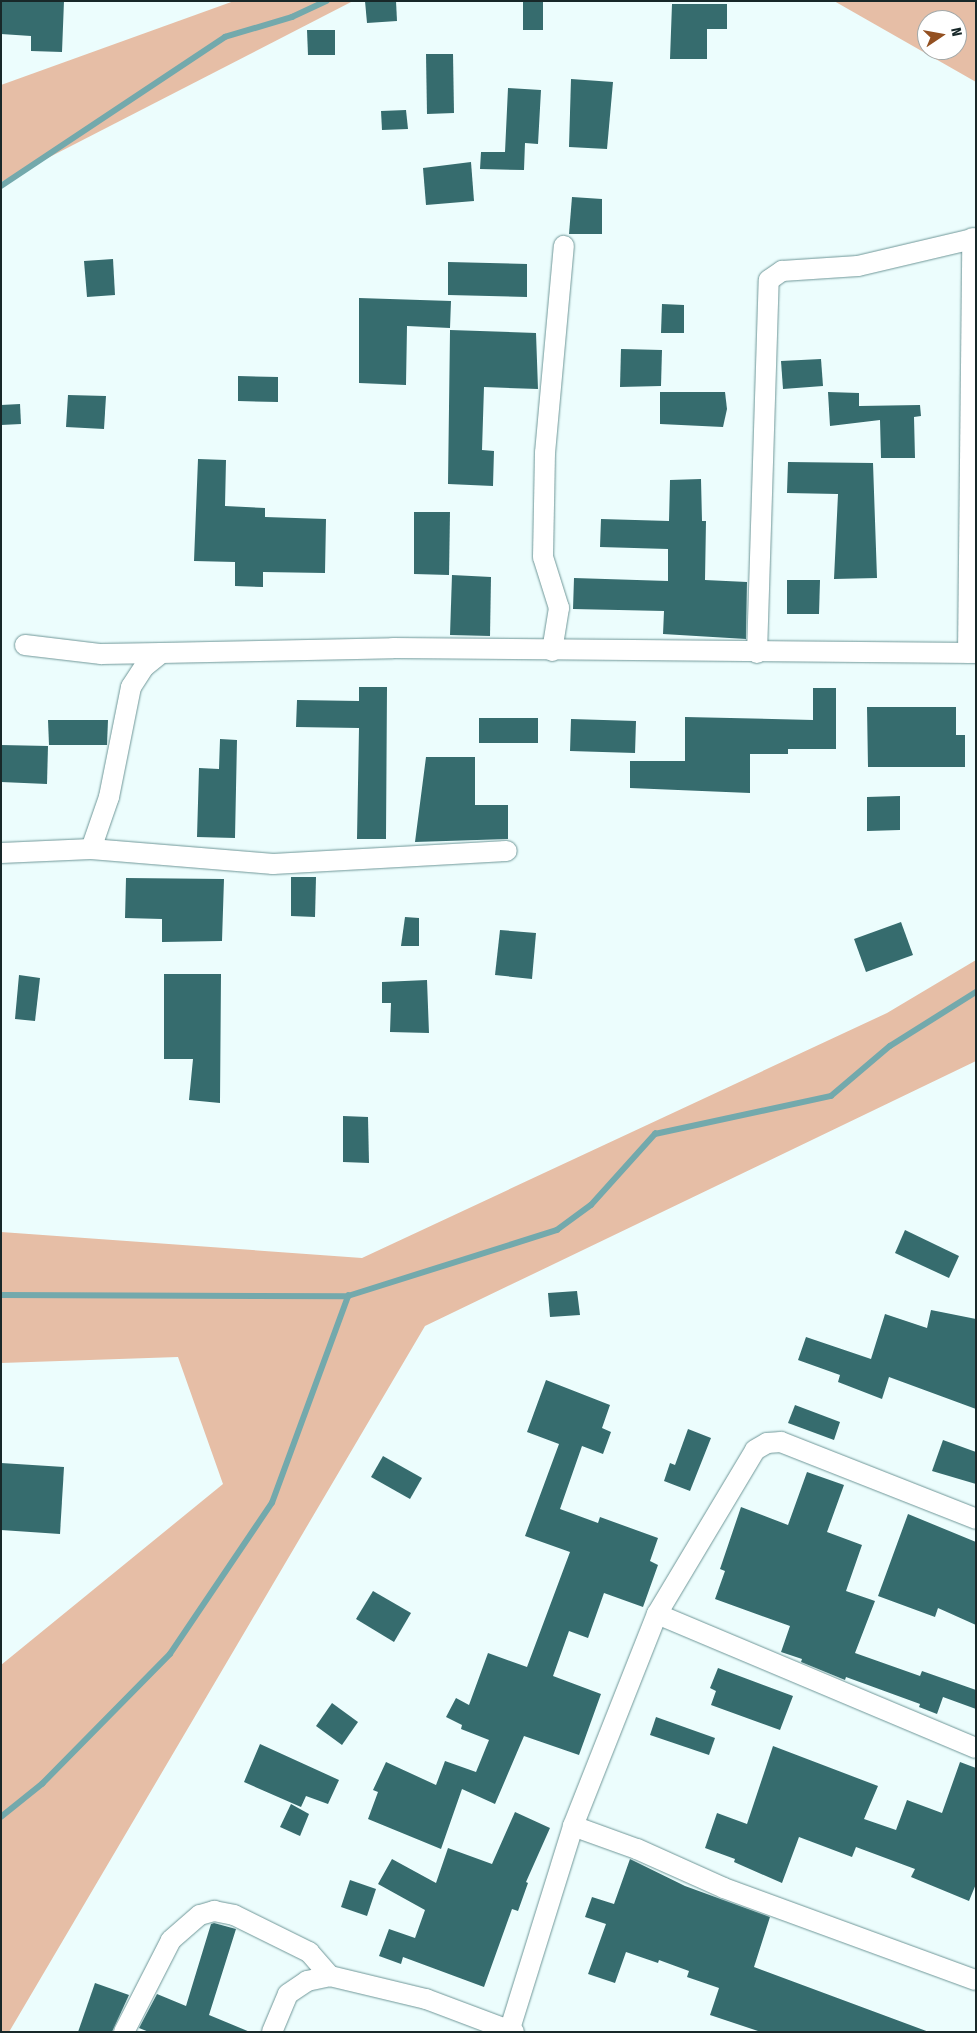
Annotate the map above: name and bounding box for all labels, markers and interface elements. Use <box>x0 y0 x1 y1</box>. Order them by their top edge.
north arrow <box>917 10 967 60</box>
text: N <box>947 26 965 38</box>

